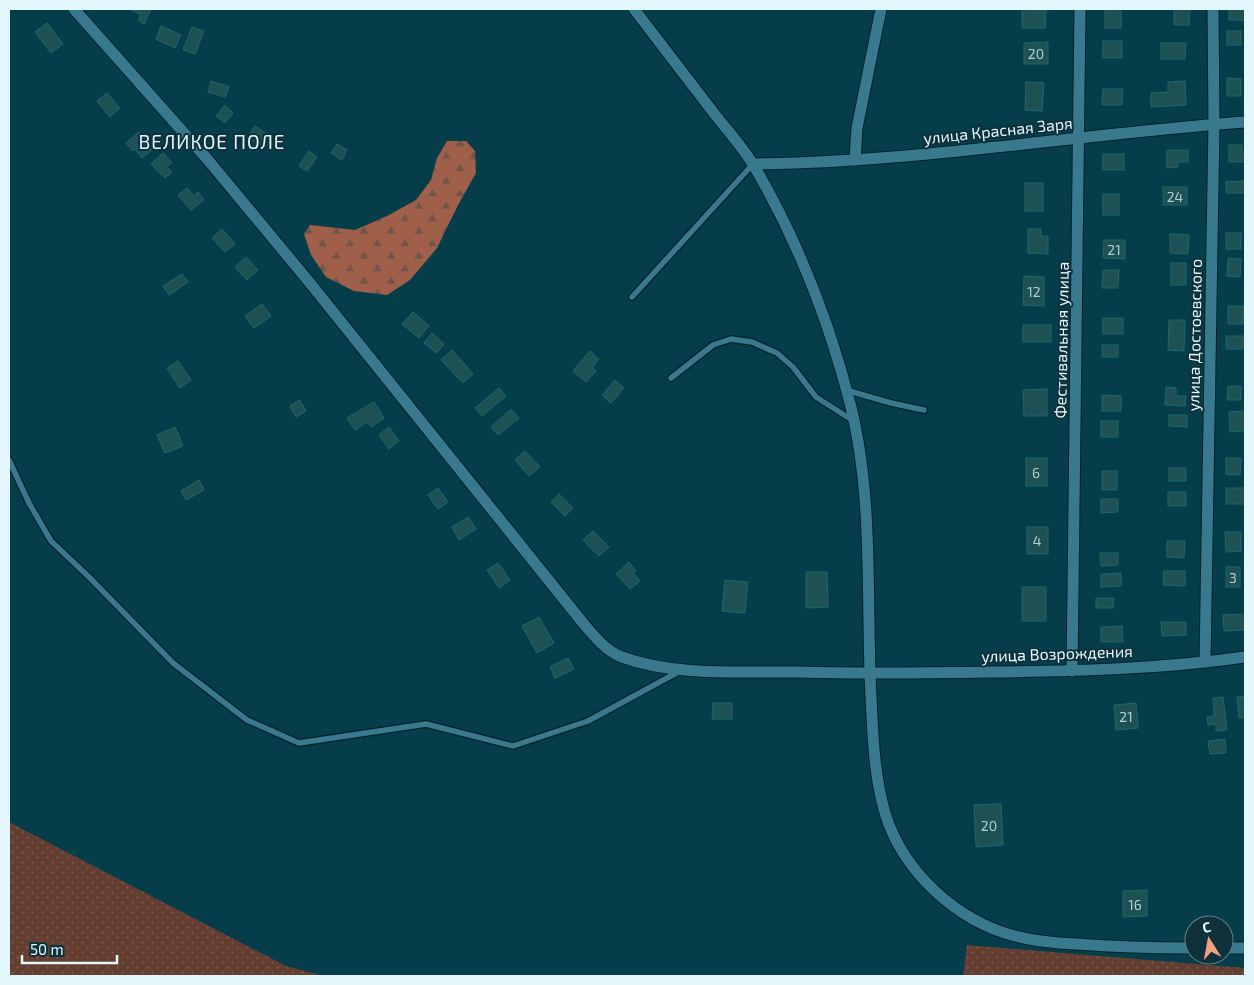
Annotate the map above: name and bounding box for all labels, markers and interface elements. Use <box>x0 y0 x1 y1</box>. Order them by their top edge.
house number: 20 <box>1028 45 1044 62</box>
street label: улица Красная Заря <box>922 113 1074 148</box>
district label: ВЕЛИКОЕ ПОЛЕ <box>139 130 285 153</box>
house number: 24 <box>1167 188 1183 205</box>
house number: 21 <box>1107 241 1121 258</box>
street label: улица Достоевского <box>1183 259 1206 411</box>
street label: Фестивальная улица <box>1050 261 1073 419</box>
house number: 12 <box>1027 283 1041 300</box>
house number: 6 <box>1032 464 1040 481</box>
house number: 4 <box>1033 532 1041 549</box>
house number: 3 <box>1229 569 1237 586</box>
street label: улица Возрождения <box>981 641 1133 666</box>
house number: 21 <box>1119 708 1133 725</box>
house number: 20 <box>981 817 997 834</box>
house number: 16 <box>1128 896 1142 913</box>
north arrow <box>1184 915 1234 965</box>
text: С <box>1201 918 1212 936</box>
scale bar <box>22 932 118 964</box>
text: 50 m <box>30 940 64 958</box>

